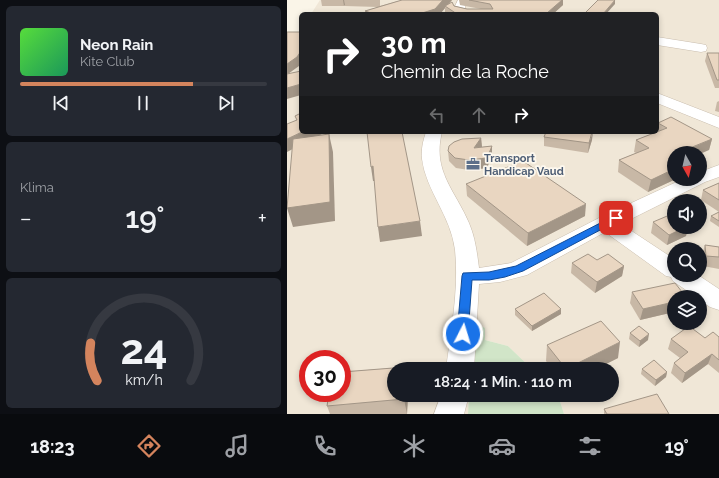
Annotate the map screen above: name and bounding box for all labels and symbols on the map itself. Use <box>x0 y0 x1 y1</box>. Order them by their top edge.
north arrow <box>667 146 707 186</box>
place label: Transport Handicap Vaud <box>484 152 564 178</box>
office icon: Transport Handicap Vaud <box>465 156 481 172</box>
pin <box>599 201 633 235</box>
position arrow <box>442 313 484 355</box>
speed limit sign: 30 <box>299 350 351 402</box>

